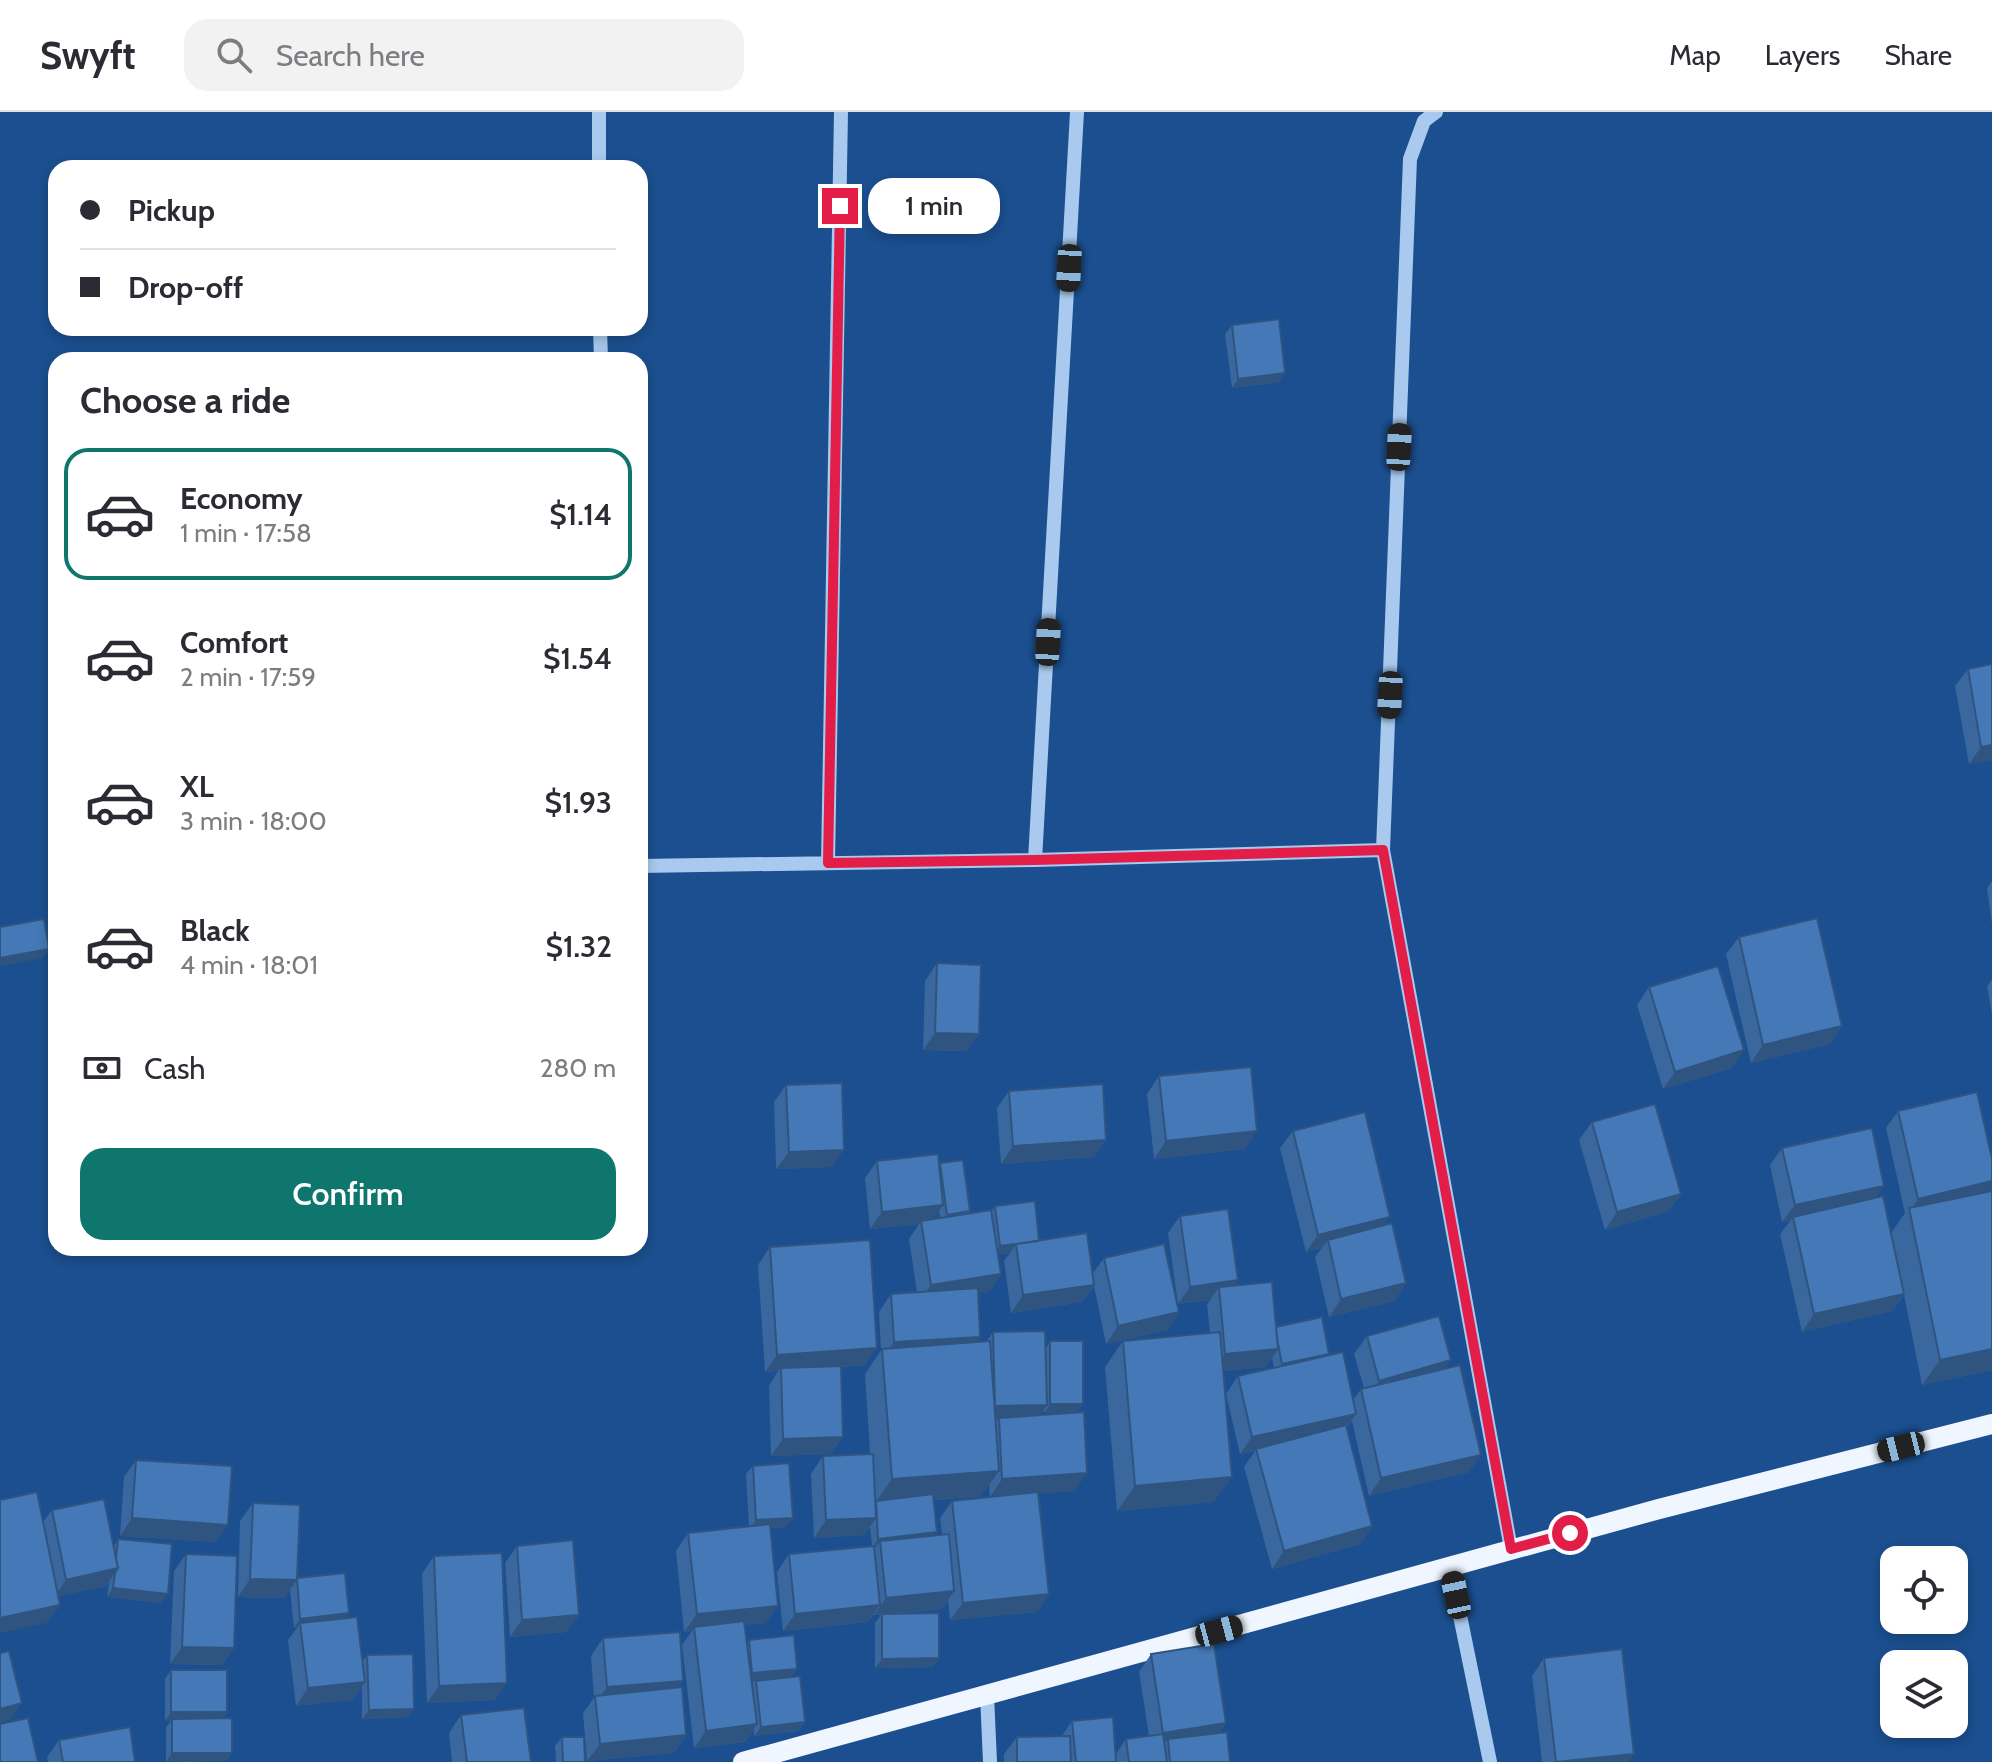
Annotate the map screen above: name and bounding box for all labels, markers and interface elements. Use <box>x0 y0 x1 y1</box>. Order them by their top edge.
search box <box>184 19 744 91</box>
text: Swyft <box>40 32 136 79</box>
icon: search <box>212 33 256 77</box>
text: Search here <box>276 37 425 74</box>
text: Map <box>1669 38 1721 72</box>
text: Layers <box>1765 38 1840 72</box>
text: Share <box>1884 38 1952 72</box>
callout: 1 min <box>868 178 1000 234</box>
route end <box>822 188 858 224</box>
text: 1 min <box>905 190 963 222</box>
text: Pickup <box>128 192 215 229</box>
car <box>1056 243 1082 293</box>
text: Drop-off <box>128 269 243 306</box>
text: Choose a ride <box>80 378 290 422</box>
car <box>1386 422 1412 472</box>
icon: car <box>84 478 156 550</box>
text: Economy <box>180 480 303 517</box>
text: $1.14 <box>549 496 612 533</box>
text: 1 min · 17:58 <box>180 517 312 549</box>
car <box>1035 617 1061 667</box>
icon: car <box>84 622 156 694</box>
text: Comfort <box>180 624 288 661</box>
text: $1.54 <box>543 640 612 677</box>
text: 2 min · 17:59 <box>180 661 316 693</box>
car <box>1377 670 1403 720</box>
icon: car <box>84 766 156 838</box>
text: XL <box>180 768 214 805</box>
text: $1.93 <box>545 784 612 821</box>
text: 3 min · 18:00 <box>180 805 327 837</box>
icon: car <box>84 910 156 982</box>
text: Black <box>180 912 250 949</box>
text: $1.32 <box>545 928 612 965</box>
text: 4 min · 18:01 <box>180 949 318 981</box>
icon: cash <box>80 1046 124 1090</box>
text: Cash <box>144 1050 206 1087</box>
text: 280 m <box>540 1052 616 1084</box>
button: Confirm <box>80 1148 616 1240</box>
car <box>1875 1430 1927 1464</box>
route start <box>1552 1515 1588 1551</box>
map controls <box>1880 1546 1968 1738</box>
button: locate <box>1880 1546 1968 1634</box>
car <box>1439 1569 1473 1621</box>
car <box>1193 1613 1245 1649</box>
button: layers <box>1880 1650 1968 1738</box>

